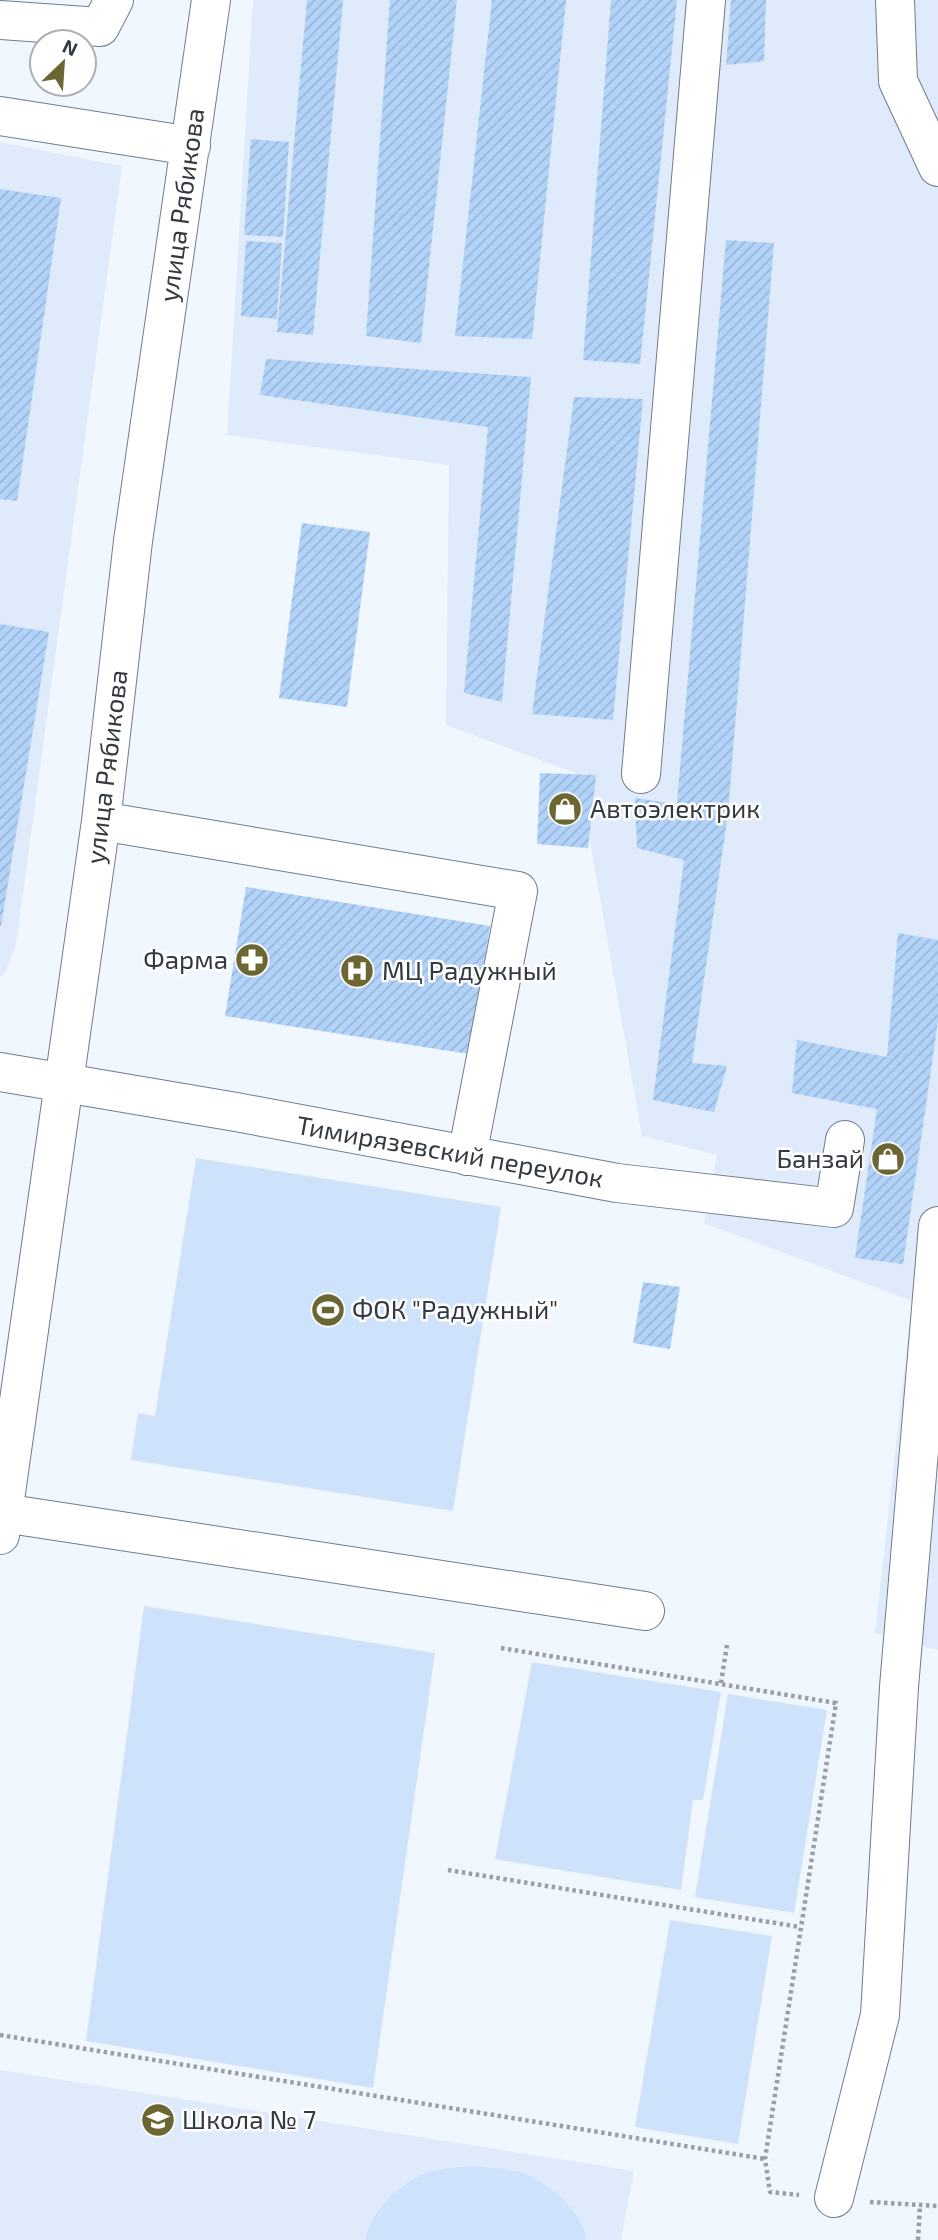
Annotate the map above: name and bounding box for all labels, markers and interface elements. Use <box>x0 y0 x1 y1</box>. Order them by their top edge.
north arrow <box>28 28 98 98</box>
text: N <box>59 34 81 60</box>
street label: улица Рябикова <box>152 106 210 304</box>
street label: улица Рябикова <box>78 668 134 866</box>
shop icon: Автоэлектрик <box>546 790 584 828</box>
place label: Автоэлектрик <box>590 792 760 823</box>
pharmacy icon: Фарма <box>233 941 271 979</box>
place label: Фарма <box>143 943 228 974</box>
hospital icon: МЦ Радужный <box>338 952 376 990</box>
place label: МЦ Радужный <box>382 954 557 986</box>
street label: Тимирязевский переулок <box>294 1108 606 1194</box>
shop icon: Банзай <box>869 1140 907 1178</box>
place label: Банзай <box>776 1142 864 1173</box>
sports icon: ФОК "Радужный" <box>309 1291 347 1329</box>
place label: ФОК "Радужный" <box>352 1293 558 1325</box>
school or university icon: Школа № 7 <box>139 2101 177 2139</box>
place label: Школа № 7 <box>182 2103 316 2134</box>

